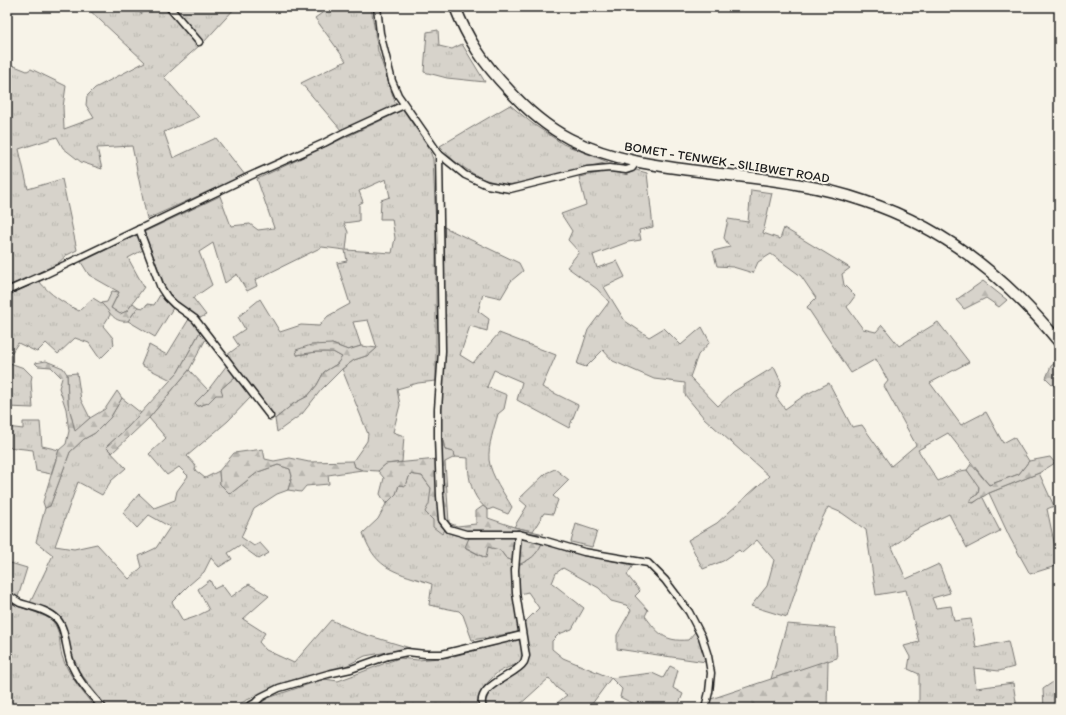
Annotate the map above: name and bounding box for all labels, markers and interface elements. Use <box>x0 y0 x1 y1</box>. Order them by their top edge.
street label: BOMET - TENWEK - SILIBWET ROAD <box>623 138 831 186</box>

